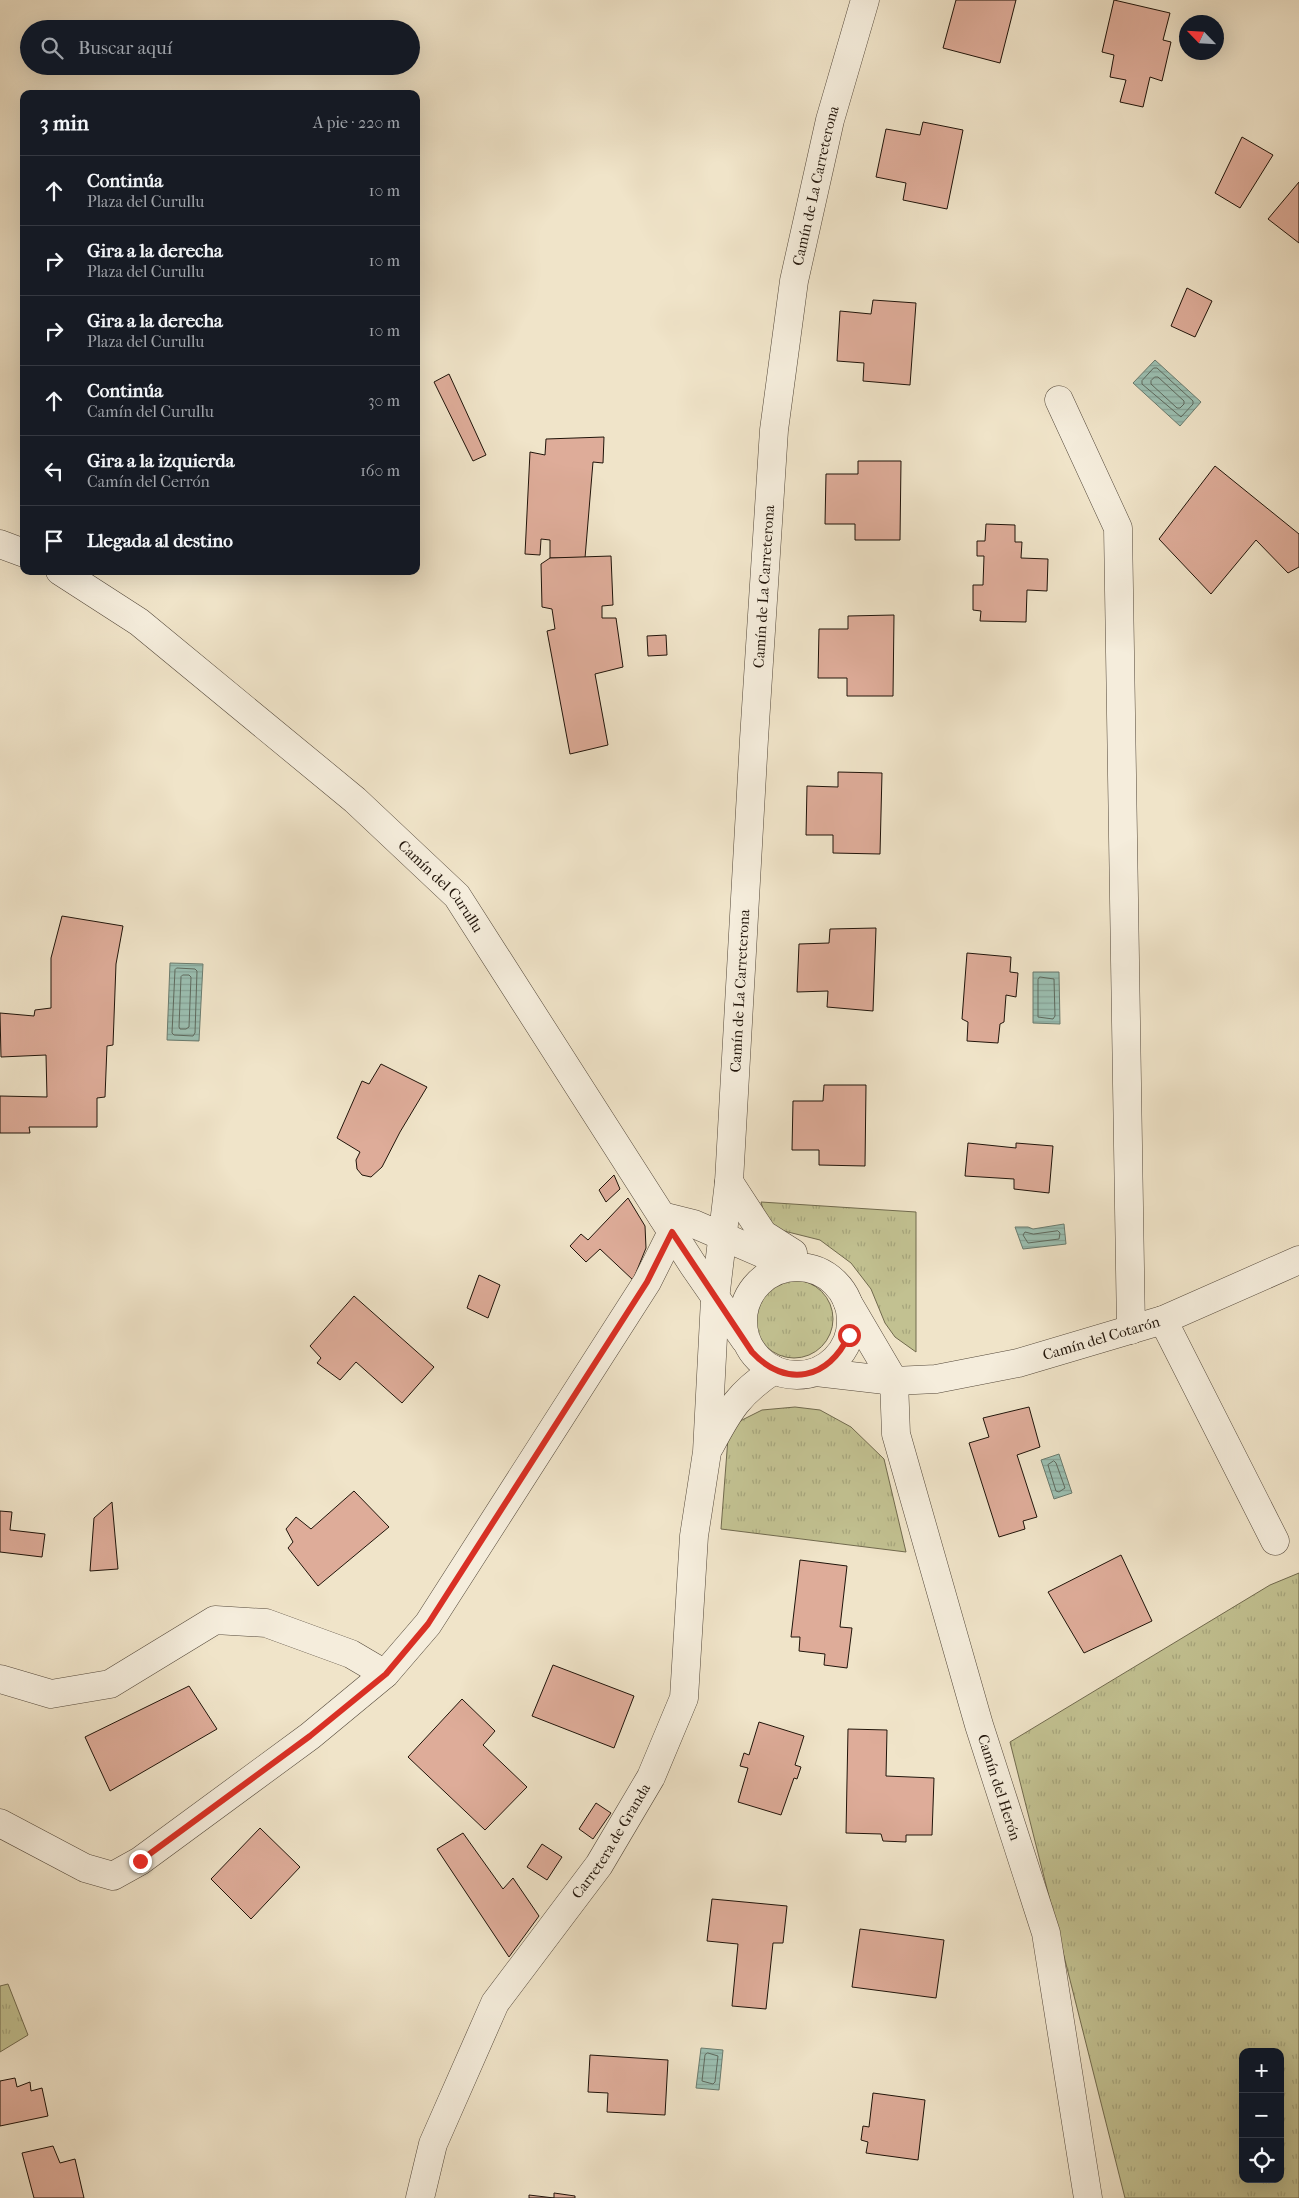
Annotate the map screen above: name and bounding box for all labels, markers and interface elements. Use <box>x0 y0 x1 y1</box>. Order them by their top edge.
north arrow <box>1179 15 1224 60</box>
search box <box>20 20 420 75</box>
icon: search <box>38 34 66 62</box>
text: Buscar aquí <box>78 37 172 59</box>
street label: Camín de La Carreterona <box>789 103 843 267</box>
text: 3 min <box>40 111 89 135</box>
text: A pie · 220 m <box>313 113 400 132</box>
text: Continúa <box>87 170 163 192</box>
icon: ahead <box>40 177 68 205</box>
text: 10 m <box>369 181 400 200</box>
text: Plaza del Curullu <box>87 192 204 211</box>
text: Gira a la derecha <box>87 240 223 262</box>
icon: right <box>40 247 68 275</box>
text: 10 m <box>369 251 400 270</box>
text: Plaza del Curullu <box>87 262 204 281</box>
text: Gira a la derecha <box>87 310 223 332</box>
icon: right <box>40 317 68 345</box>
text: 10 m <box>369 321 400 340</box>
text: Plaza del Curullu <box>87 332 204 351</box>
text: Continúa <box>87 380 163 402</box>
icon: ahead <box>40 387 68 415</box>
text: 30 m <box>368 391 400 410</box>
text: Camín del Curullu <box>87 402 214 421</box>
text: Gira a la izquierda <box>87 450 234 472</box>
icon: left <box>40 457 68 485</box>
text: 160 m <box>360 461 400 480</box>
text: Camín del Cerrón <box>87 472 210 491</box>
street label: Camín de La Carreterona <box>750 503 778 669</box>
icon: arrive <box>40 527 68 555</box>
text: Llegada al destino <box>87 530 233 552</box>
street label: Camín del Curullu <box>394 836 487 936</box>
street label: Camín de La Carreterona <box>726 908 753 1073</box>
street label: Camín del Cotarón <box>1041 1312 1162 1364</box>
route start <box>838 1324 861 1347</box>
street label: Camín del Herón <box>974 1732 1025 1843</box>
street label: Carretera de Granda <box>568 1779 655 1902</box>
route end <box>129 1850 152 1873</box>
map controls <box>1239 2048 1284 2183</box>
button: + <box>1239 2048 1284 2093</box>
button: − <box>1239 2093 1284 2138</box>
button: locate <box>1239 2138 1284 2183</box>

